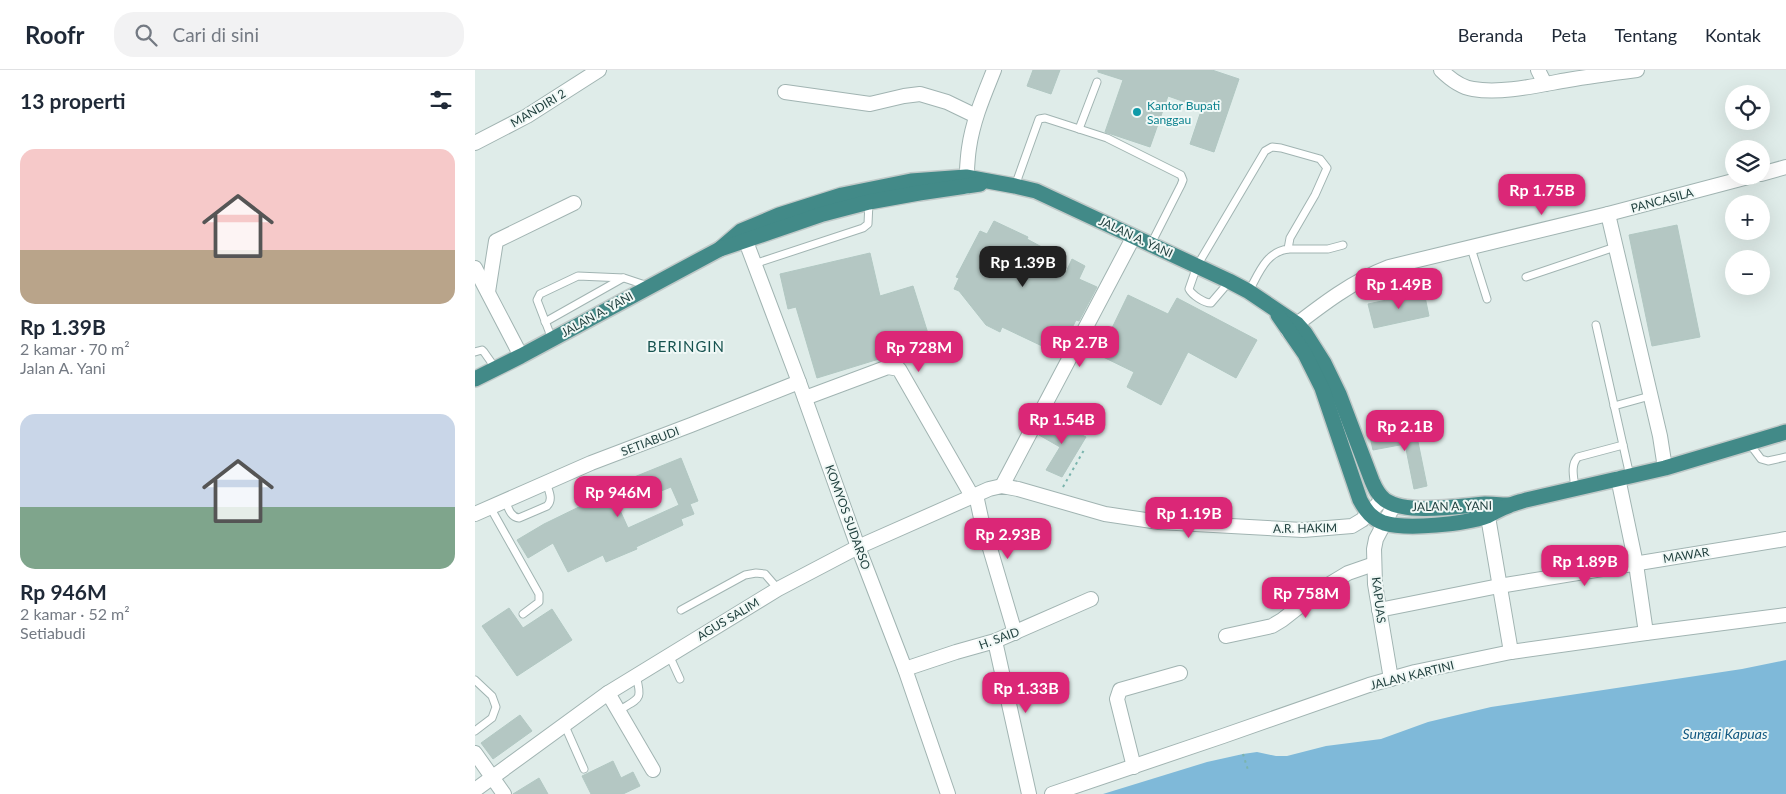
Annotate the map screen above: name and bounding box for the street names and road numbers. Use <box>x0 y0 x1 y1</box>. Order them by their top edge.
street label: MANDIRI 2 <box>508 86 568 130</box>
street label: PANCASILA <box>1629 184 1696 216</box>
street label: JALAN A. YANI <box>1097 213 1175 261</box>
street label: JALAN A. YANI <box>558 288 636 340</box>
street label: SETIABUDI <box>619 423 681 459</box>
street label: KOMYOS SUDARSO <box>822 463 874 572</box>
street label: JALAN A. YANI <box>1412 498 1492 514</box>
street label: A.R. HAKIM <box>1273 520 1337 536</box>
street label: MAWAR <box>1662 544 1711 566</box>
street label: KAPUAS <box>1369 576 1389 624</box>
street label: AGUS SALIM <box>694 594 762 644</box>
street label: H. SAID <box>977 624 1021 652</box>
street label: JALAN KARTINI <box>1369 657 1455 693</box>

